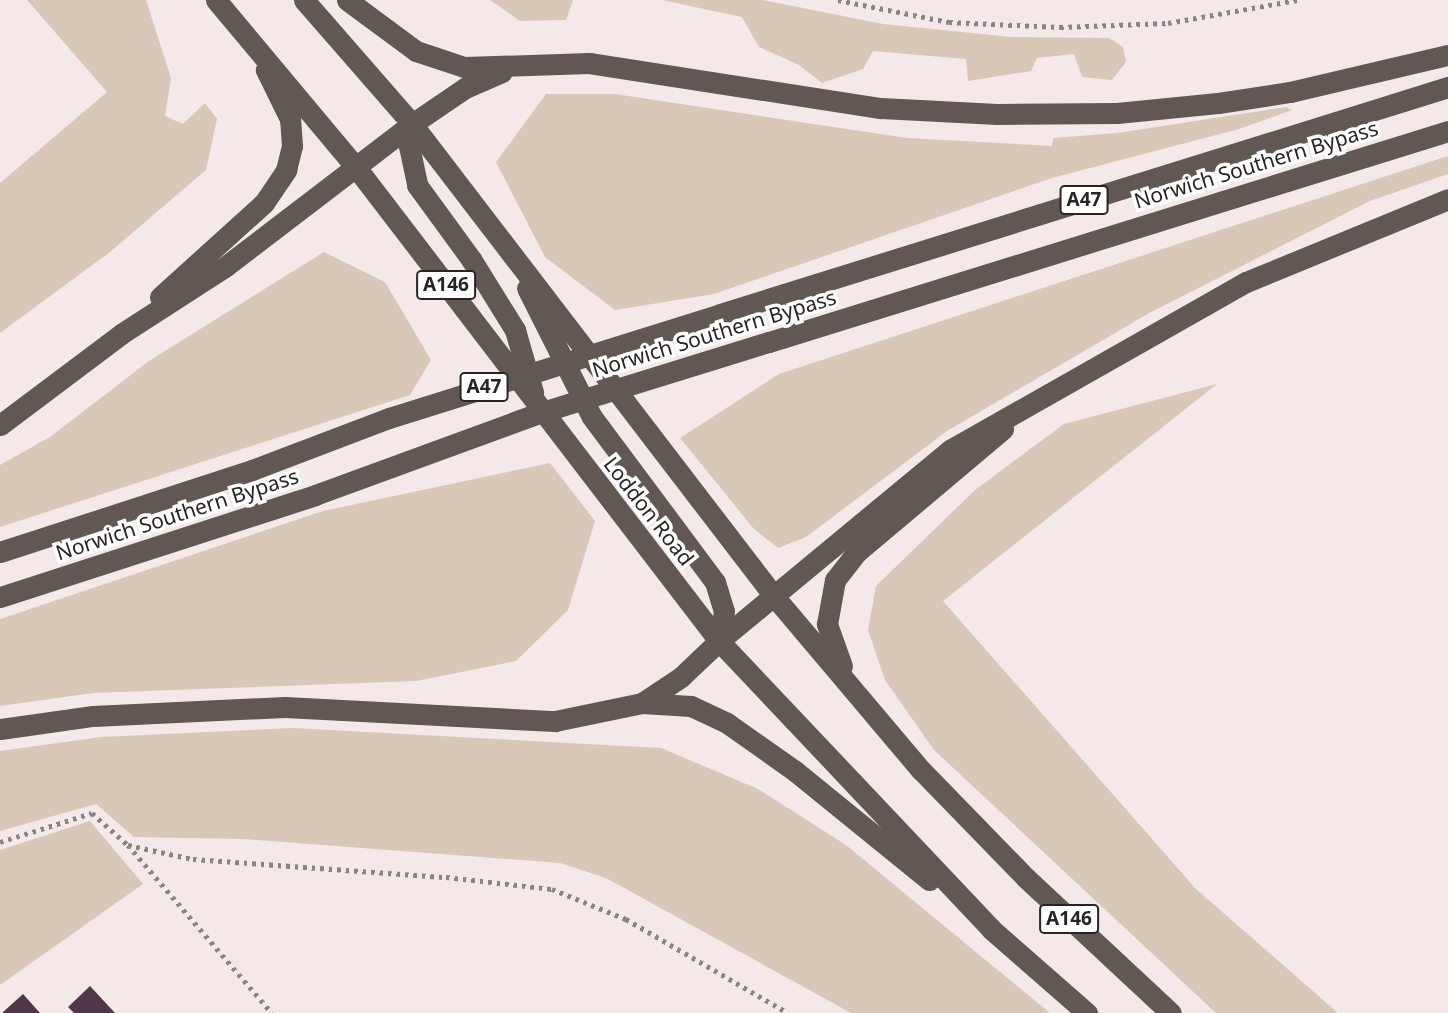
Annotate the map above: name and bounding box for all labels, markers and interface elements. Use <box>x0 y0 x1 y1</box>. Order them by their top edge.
street label: Norwich Southern Bypass <box>1131 115 1381 213</box>
road number: A47 <box>1060 184 1108 216</box>
road number: A146 <box>414 270 478 300</box>
street label: Norwich Southern Bypass <box>589 284 839 382</box>
road number: A47 <box>460 372 508 402</box>
street label: Loddon Road <box>599 452 699 570</box>
street label: Norwich Southern Bypass <box>52 463 302 565</box>
road number: A146 <box>1038 903 1100 934</box>

